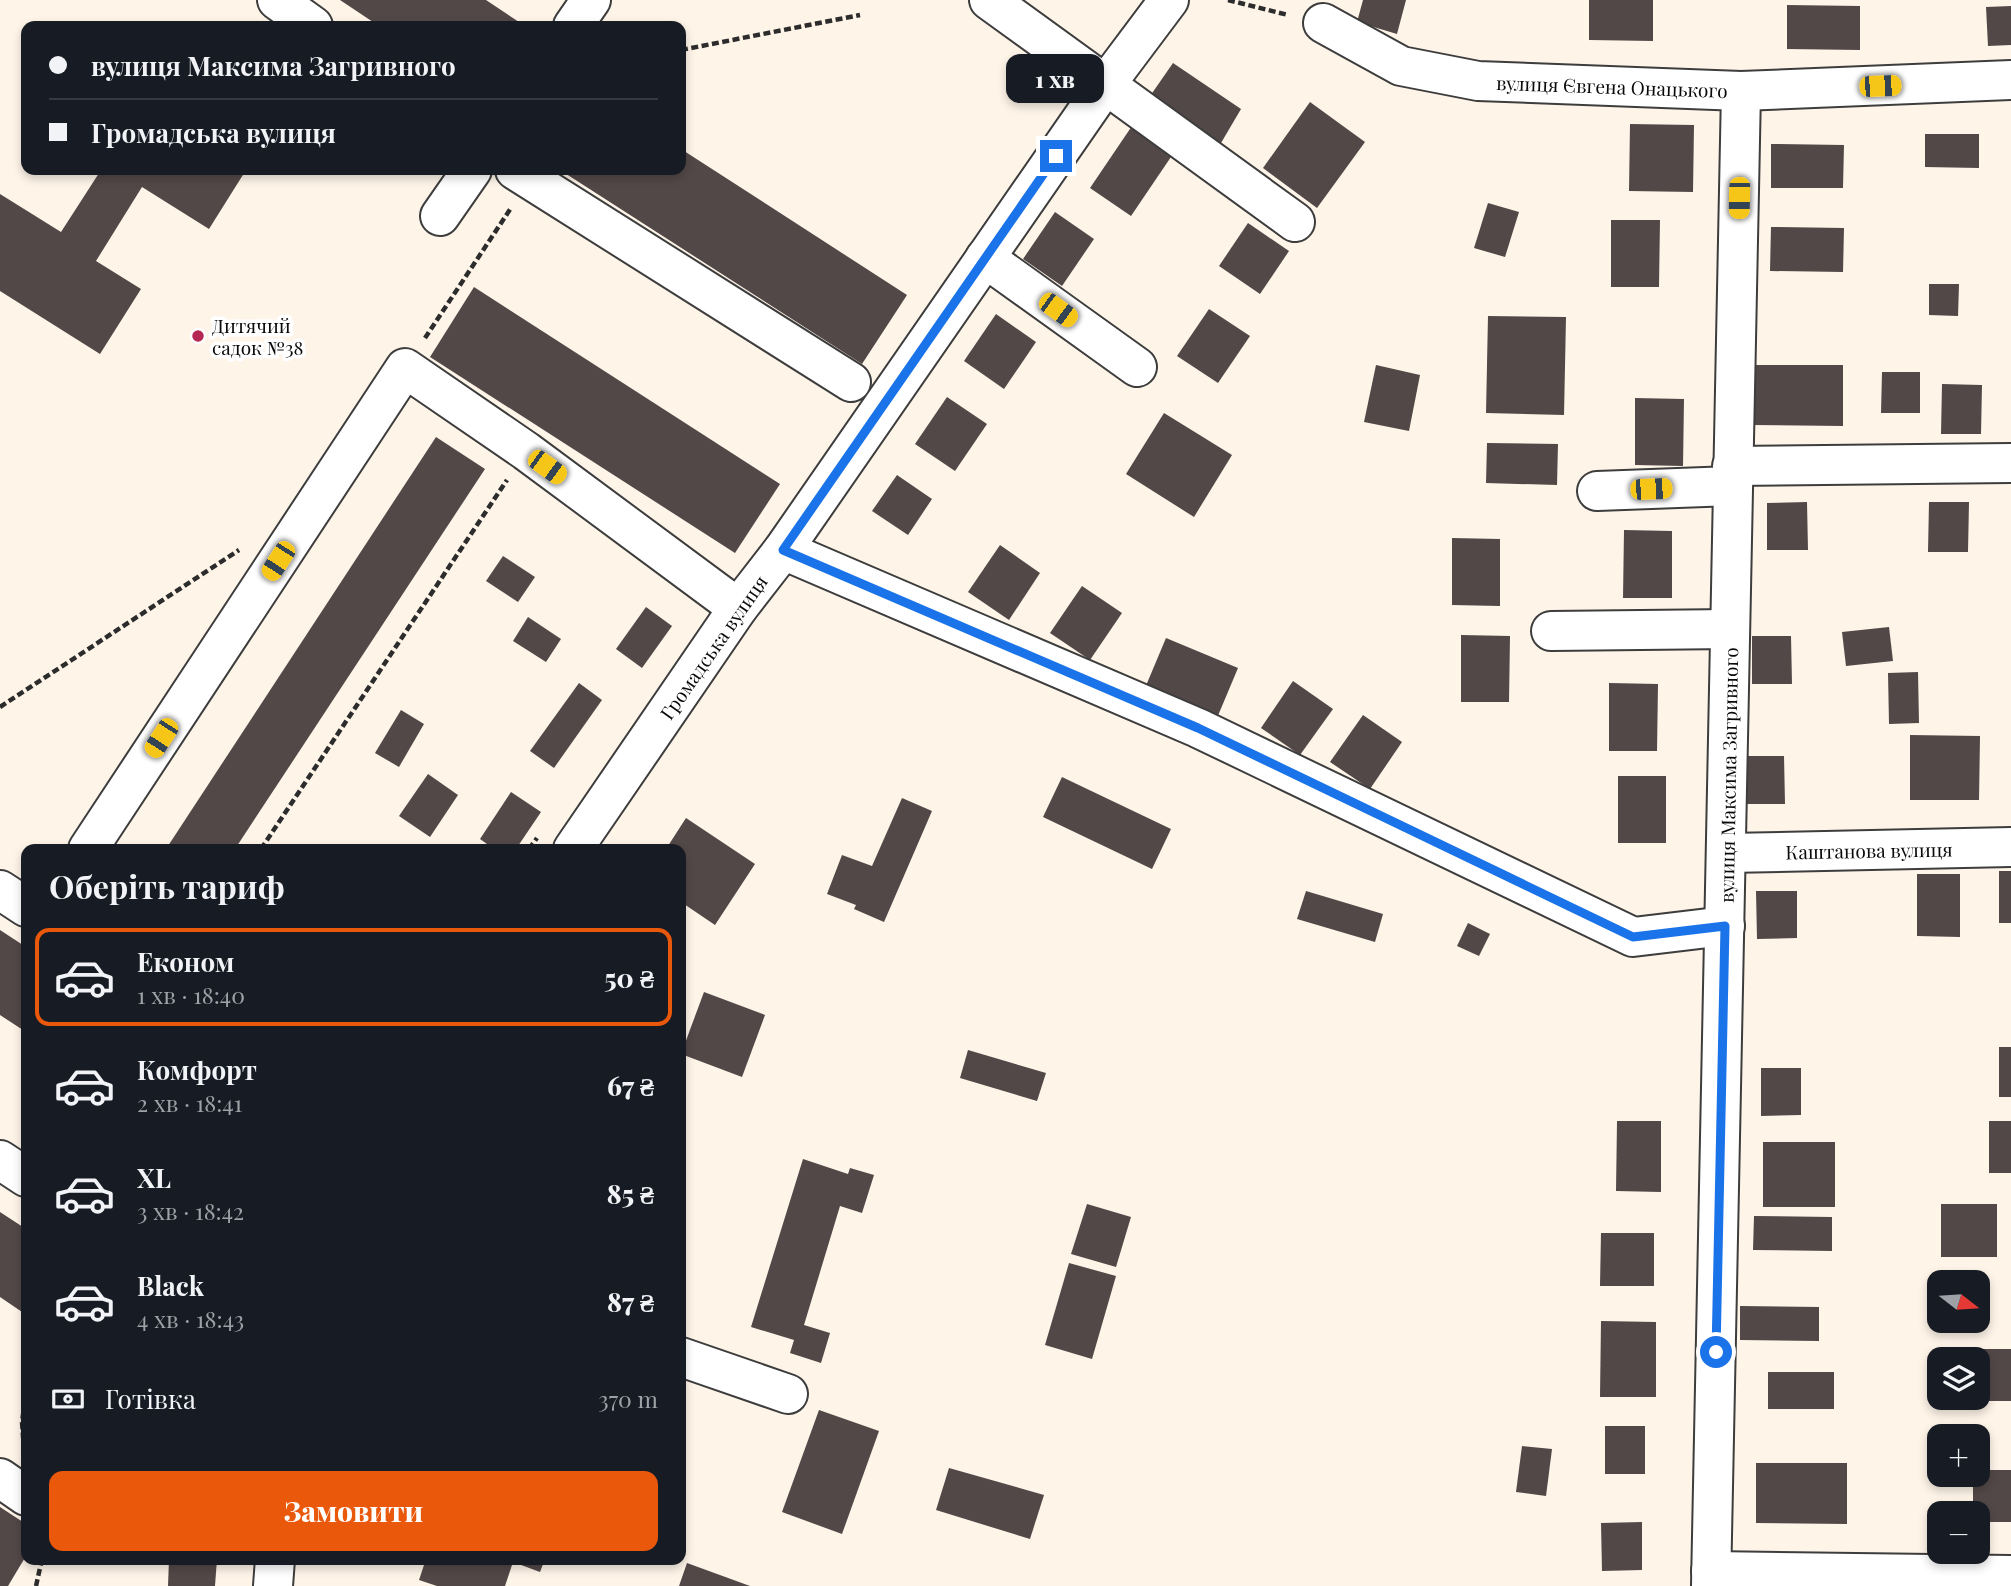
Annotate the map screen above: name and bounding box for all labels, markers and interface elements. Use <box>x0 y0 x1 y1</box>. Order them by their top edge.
text: вулиця Максима Загривного <box>91 48 456 83</box>
callout: 1 хв <box>1007 54 1105 104</box>
text: 1 хв <box>1035 63 1075 94</box>
street label: вулиця Євгена Онацького <box>1496 69 1728 103</box>
car <box>1859 75 1902 97</box>
text: Громадська вулиця <box>91 115 336 150</box>
route end <box>1040 140 1072 172</box>
car <box>1729 177 1750 219</box>
car <box>1035 289 1082 331</box>
place label: Дитячий садок №38 <box>212 312 303 360</box>
marker: Дитячий садок №38 <box>190 328 206 344</box>
car <box>524 446 571 488</box>
car <box>1630 478 1673 500</box>
car <box>258 538 299 584</box>
street label: Громадська вулиця <box>653 570 773 724</box>
street label: вулиця Максима Загривного <box>1713 647 1743 903</box>
car <box>141 715 182 761</box>
street label: Каштанова вулиця <box>1785 836 1953 864</box>
text: Оберіть тариф <box>49 864 285 907</box>
text: Економ <box>137 944 234 979</box>
icon: car <box>53 946 116 1009</box>
text: 50 ₴ <box>604 960 654 995</box>
text: 1 хв · 18:40 <box>137 979 245 1010</box>
text: Комфорт <box>137 1052 257 1087</box>
icon: car <box>53 1054 116 1117</box>
text: 67 ₴ <box>607 1068 654 1103</box>
text: 2 хв · 18:41 <box>137 1087 242 1118</box>
text: XL <box>137 1160 171 1195</box>
icon: car <box>53 1162 116 1225</box>
text: 85 ₴ <box>607 1176 654 1211</box>
text: 3 хв · 18:42 <box>137 1195 244 1226</box>
text: Black <box>137 1268 204 1303</box>
icon: car <box>53 1270 116 1333</box>
north arrow <box>1927 1270 1990 1334</box>
map controls <box>1927 1270 1990 1564</box>
text: 87 ₴ <box>607 1284 654 1319</box>
text: 4 хв · 18:43 <box>137 1303 244 1334</box>
route start <box>1700 1336 1732 1368</box>
button: layers <box>1927 1347 1990 1410</box>
icon: cash <box>49 1380 87 1418</box>
text: Готівка <box>105 1381 196 1416</box>
text: 370 m <box>598 1383 658 1414</box>
button: + <box>1927 1424 1990 1487</box>
button: Замовити <box>49 1471 658 1551</box>
button: − <box>1927 1501 1990 1564</box>

